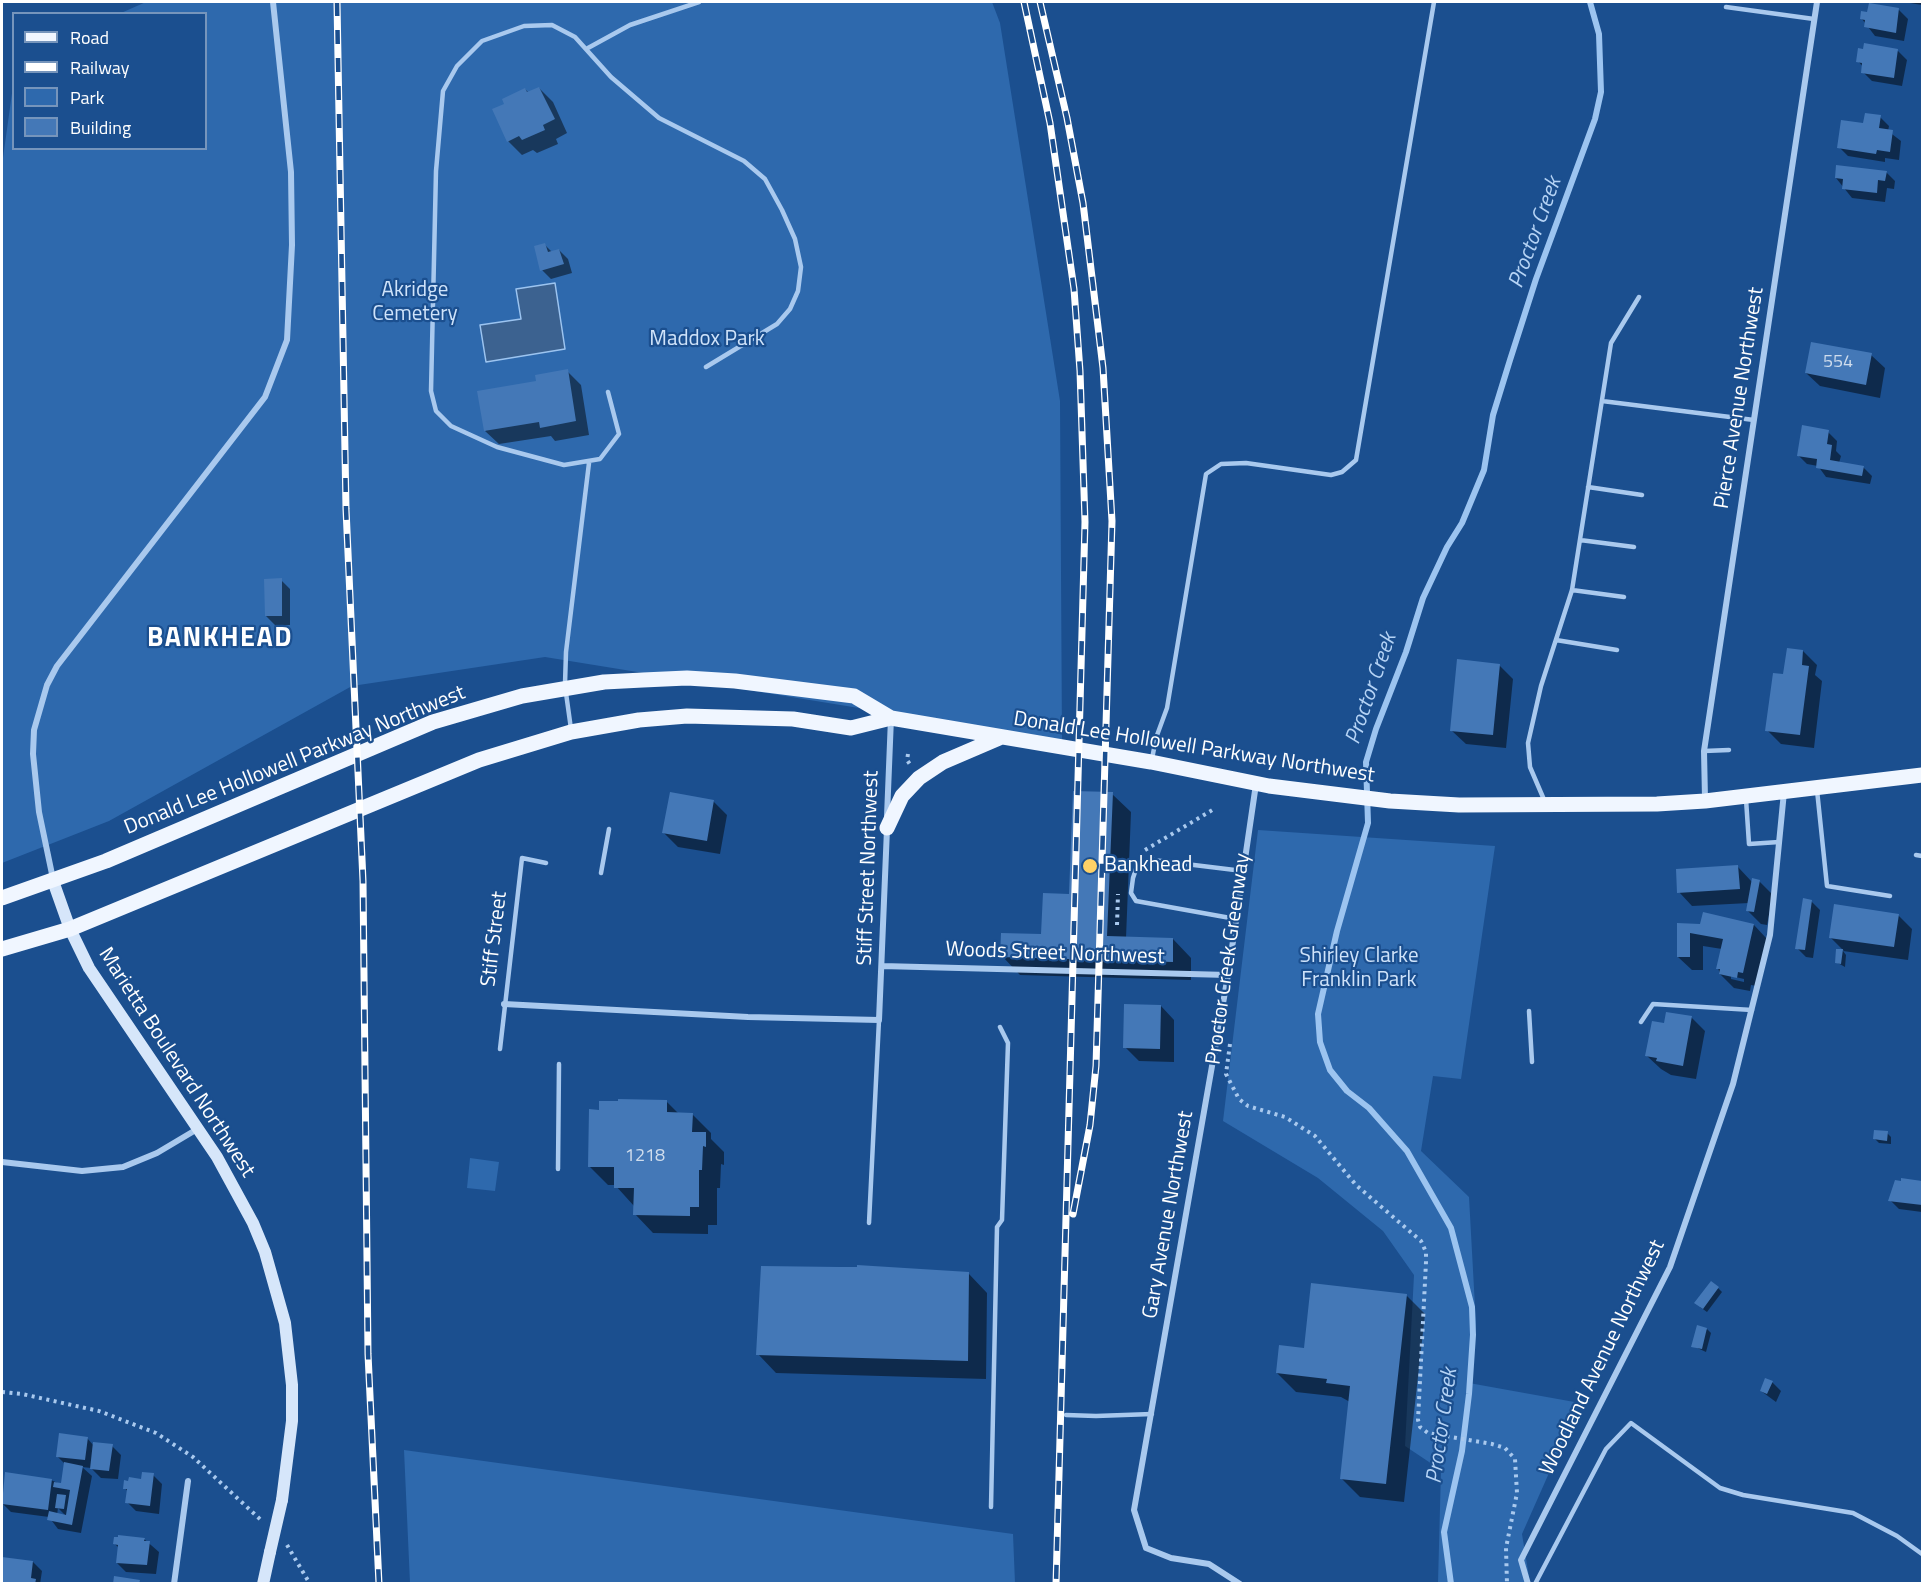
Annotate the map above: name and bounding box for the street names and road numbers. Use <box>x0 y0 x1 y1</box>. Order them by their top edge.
street label: Pierce Avenue Northwest <box>1710 285 1770 511</box>
street label: Donald Lee Hollowell Parkway Northwest <box>121 681 469 841</box>
street label: Donald Lee Hollowell Parkway Northwest <box>1012 707 1376 789</box>
street label: Stiff Street Northwest <box>853 770 885 966</box>
street label: Proctor Creek Greenway <box>1202 852 1256 1066</box>
street label: Stiff Street <box>477 890 513 988</box>
street label: Woods Street Northwest <box>945 938 1165 970</box>
street label: Marietta Boulevard Northwest <box>92 943 260 1183</box>
street label: Gary Avenue Northwest <box>1138 1109 1200 1321</box>
street label: Woodland Avenue Northwest <box>1535 1236 1671 1480</box>

